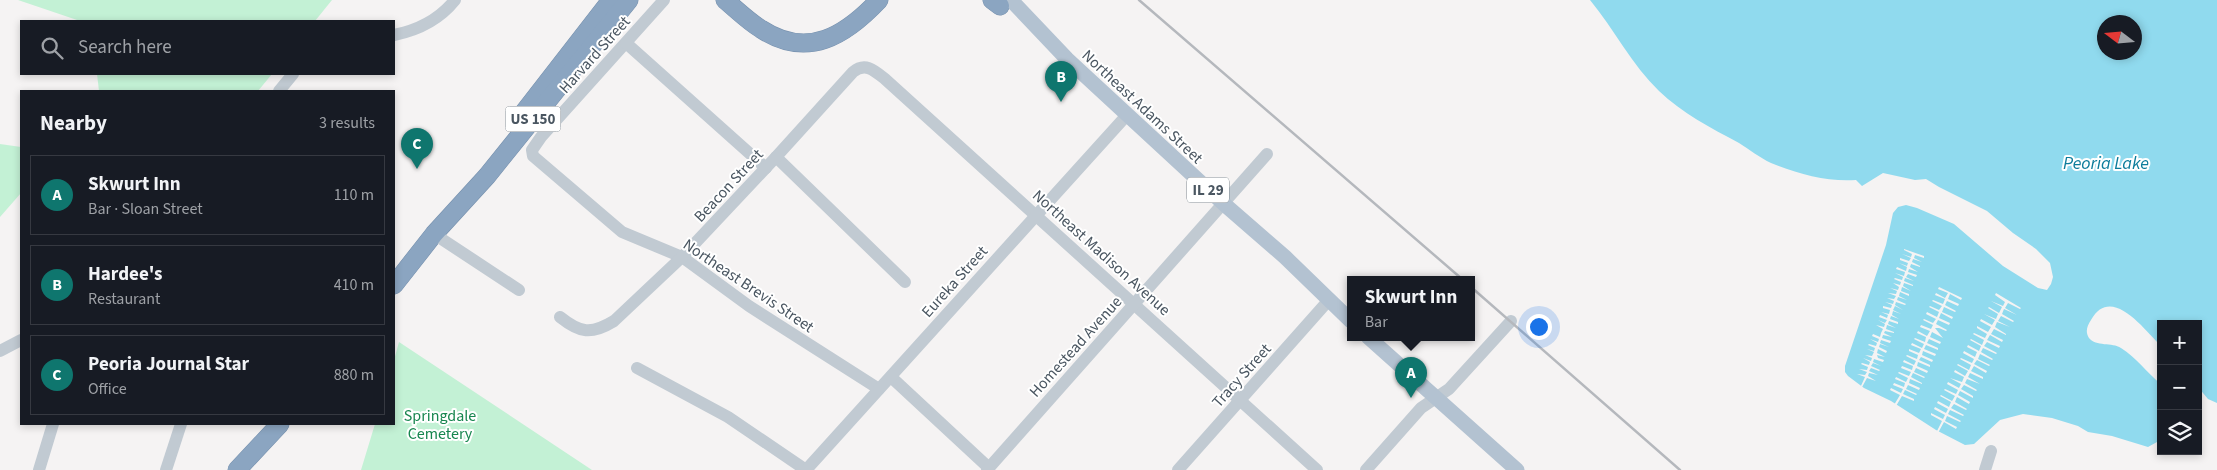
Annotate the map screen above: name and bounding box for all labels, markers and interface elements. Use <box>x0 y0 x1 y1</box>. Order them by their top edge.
street label: Harvard Street <box>554 11 636 98</box>
north arrow <box>2097 15 2142 60</box>
search box <box>20 20 395 75</box>
icon: search <box>38 34 66 62</box>
text: Search here <box>78 34 172 61</box>
street label: Northeast Adams Street <box>1077 45 1208 169</box>
pin: B <box>1045 61 1077 102</box>
road number: US 150 <box>506 106 560 132</box>
text: Nearby <box>40 108 107 138</box>
text: 3 results <box>319 112 375 134</box>
pin: C <box>401 128 433 169</box>
street label: Beacon Street <box>689 144 769 227</box>
water label: Peoria Lake <box>2063 151 2149 176</box>
text: Skwurt Inn <box>88 171 181 198</box>
road number: IL 29 <box>1187 178 1229 202</box>
text: A <box>52 184 62 206</box>
text: 110 m <box>334 184 374 206</box>
street label: Northeast Madison Avenue <box>1028 185 1175 321</box>
text: Bar · Sloan Street <box>88 198 203 220</box>
street label: Northeast Brevis Street <box>679 234 819 338</box>
street label: Eureka Street <box>917 241 993 322</box>
text: Hardee's <box>88 261 163 288</box>
text: B <box>52 274 62 296</box>
text: 410 m <box>334 274 374 296</box>
popup <box>1347 276 1475 341</box>
text: Skwurt Inn <box>1365 284 1457 311</box>
text: Restaurant <box>88 288 161 310</box>
street label: Homestead Avenue <box>1024 291 1127 402</box>
text: Bar <box>1365 311 1388 333</box>
your location <box>1526 314 1552 340</box>
map controls <box>2157 320 2202 455</box>
button: + <box>2157 320 2202 365</box>
street label: Tracy Street <box>1207 338 1277 412</box>
text: Peoria Journal Star <box>88 351 249 378</box>
pin: A <box>1395 357 1427 398</box>
text: C <box>52 364 62 386</box>
text: 880 m <box>334 364 374 386</box>
button: − <box>2157 365 2202 410</box>
text: Office <box>88 378 127 400</box>
park label: Springdale Cemetery <box>404 405 476 445</box>
button: layers <box>2157 410 2202 455</box>

